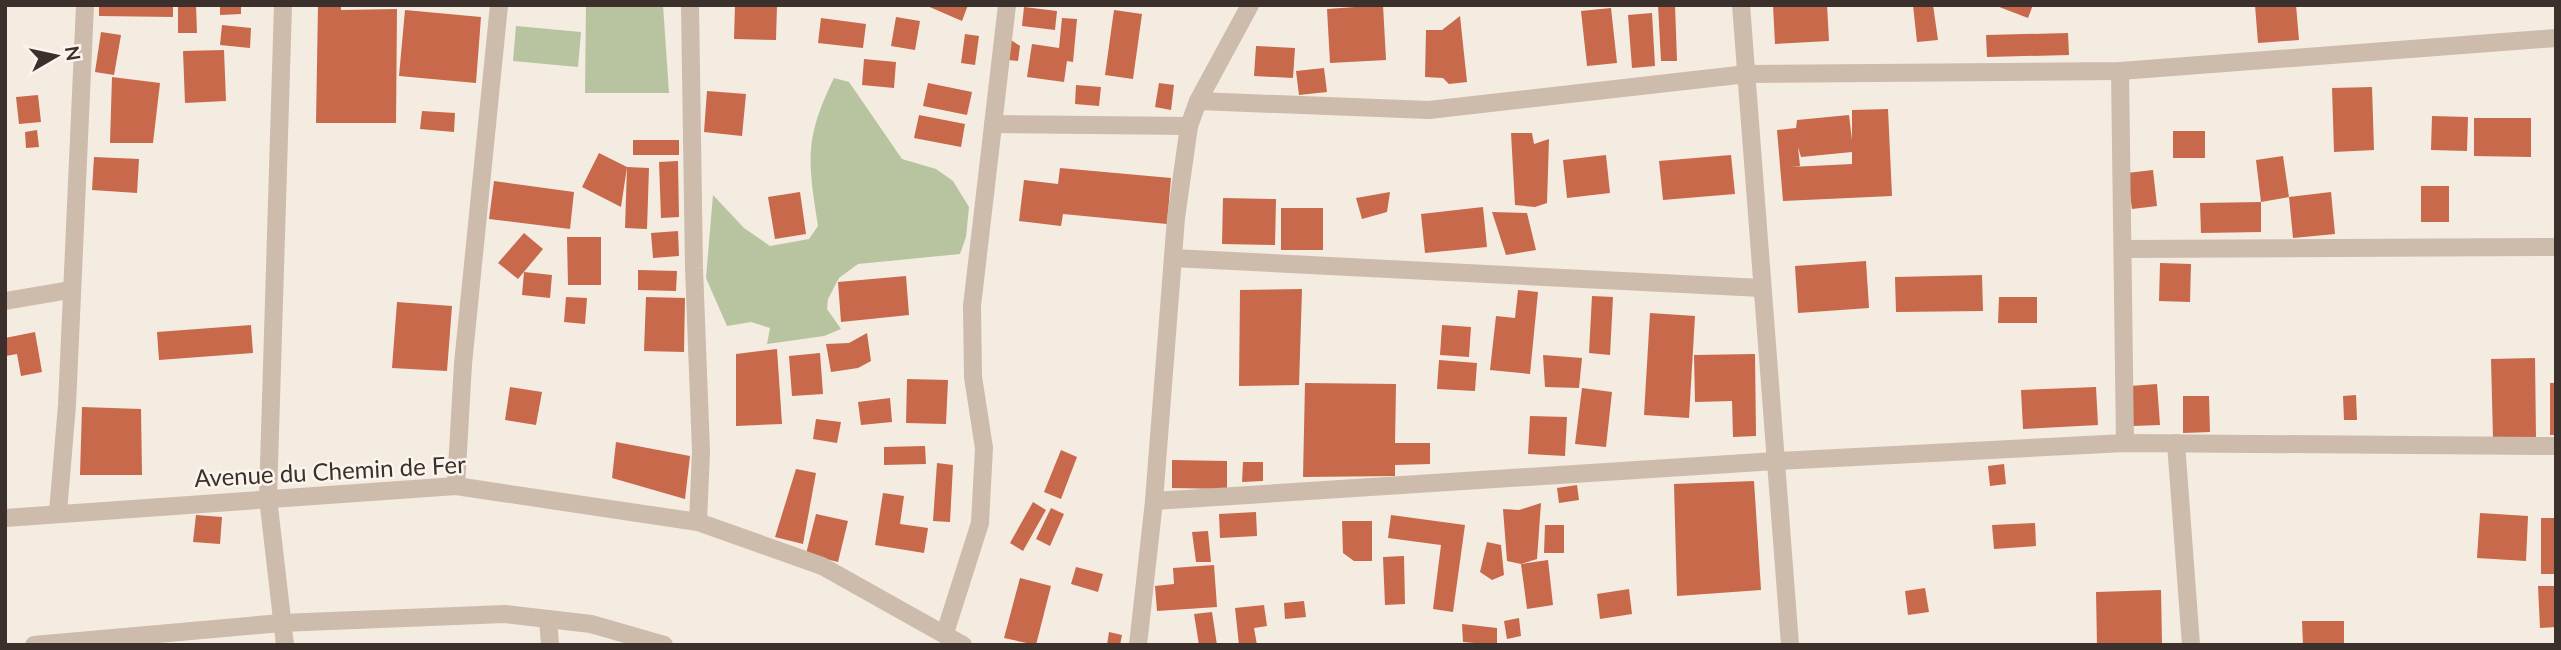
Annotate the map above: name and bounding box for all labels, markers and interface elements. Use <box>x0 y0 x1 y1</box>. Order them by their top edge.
north arrow <box>21 21 91 91</box>
text: N <box>61 44 86 62</box>
street label: Avenue du Chemin de Fer <box>193 449 467 492</box>

